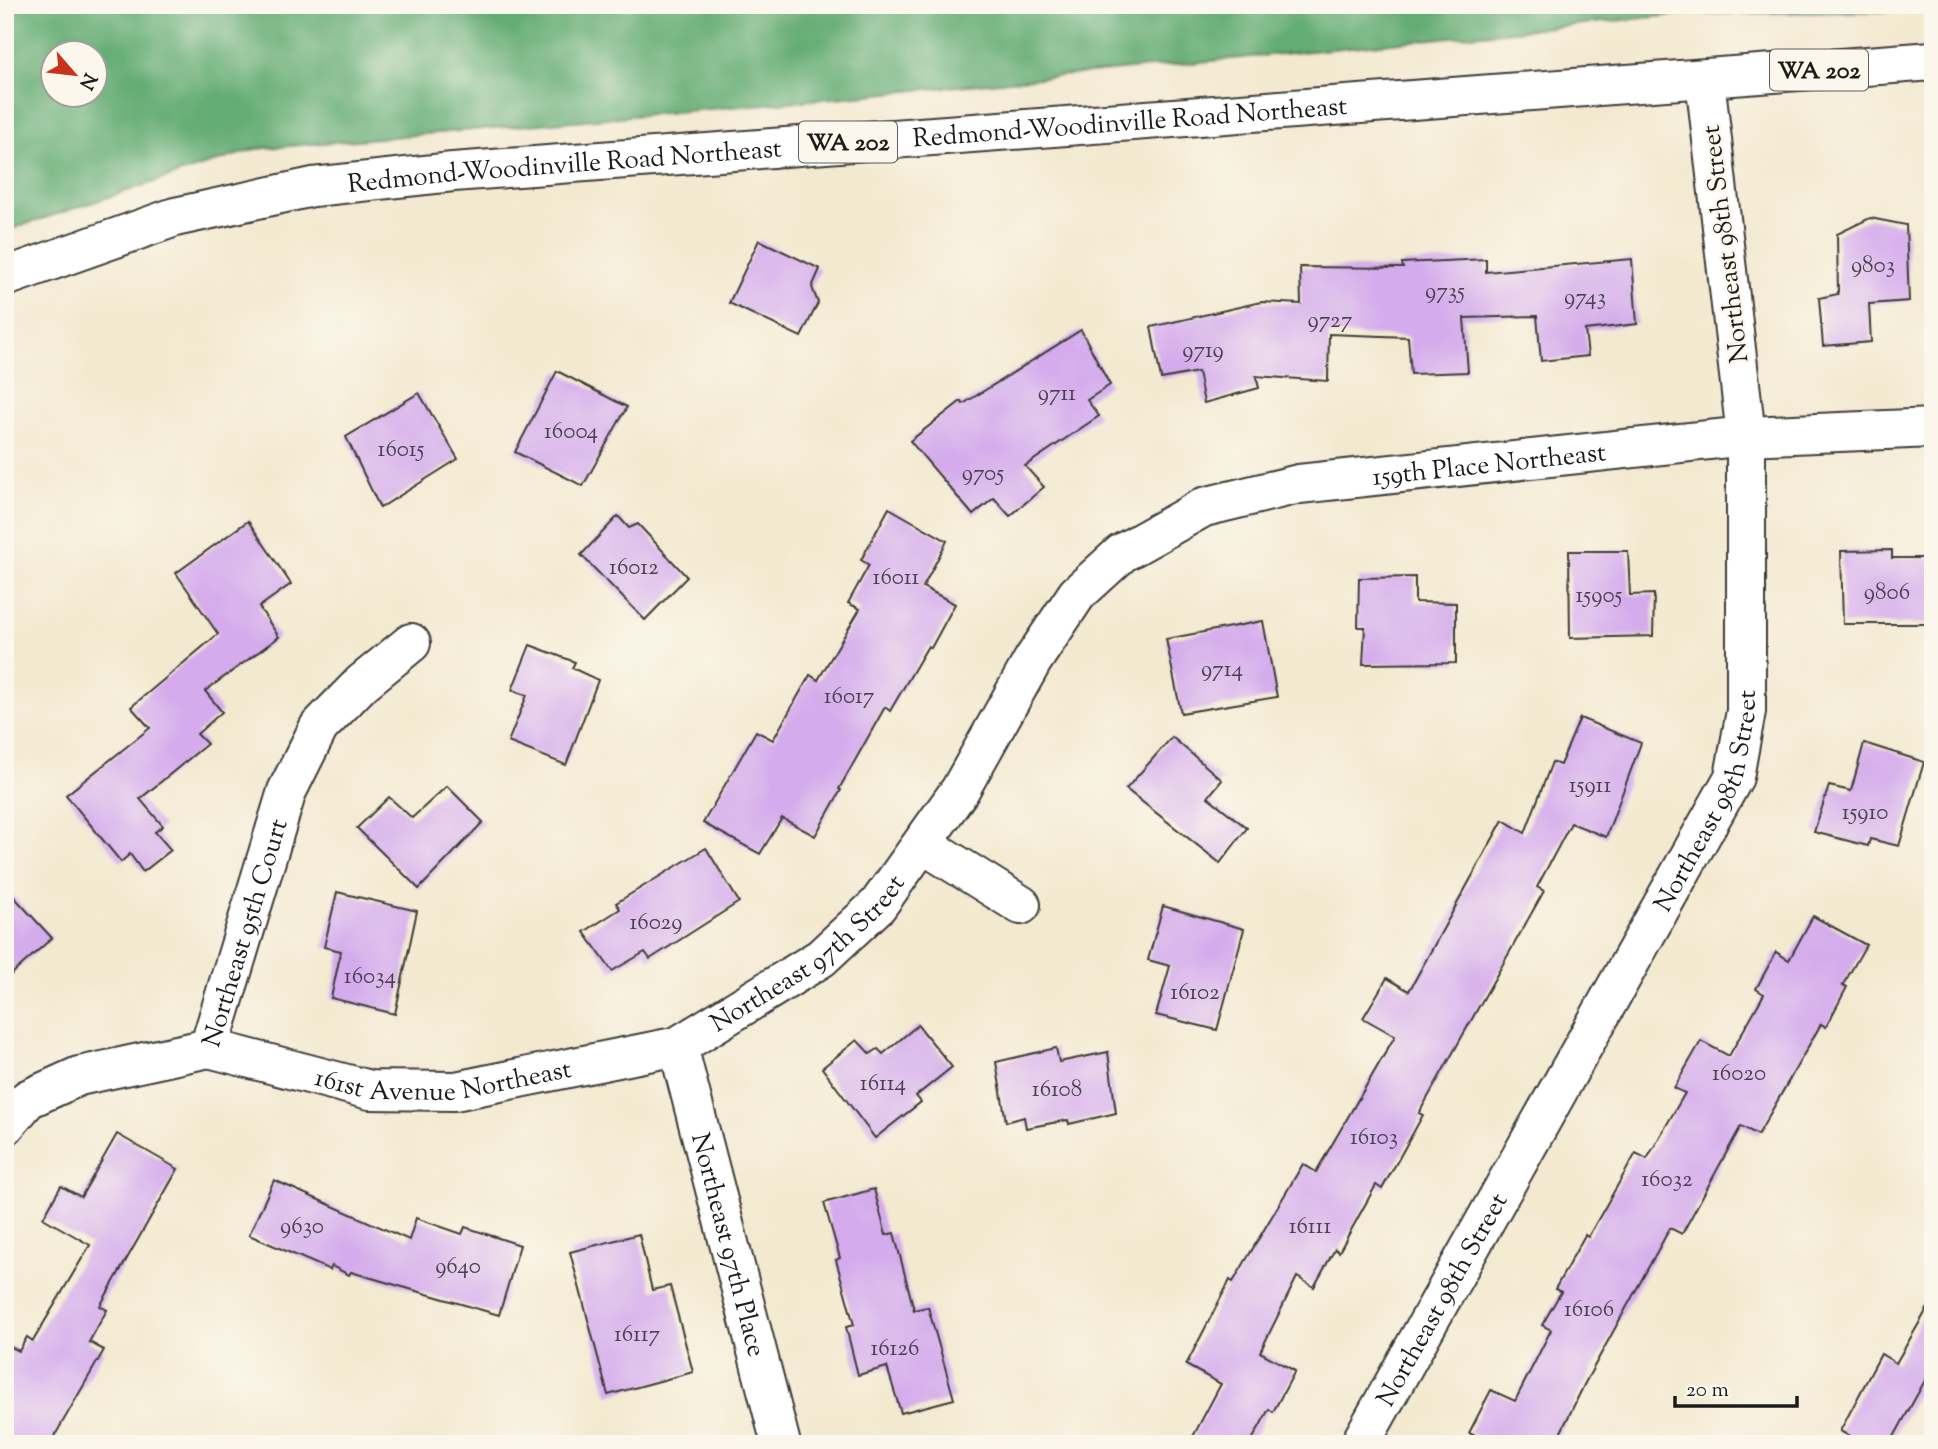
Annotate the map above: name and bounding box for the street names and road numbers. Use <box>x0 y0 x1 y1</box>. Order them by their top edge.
road number: WA 202 <box>1770 50 1868 90</box>
street label: Redmond-Woodinville Road Northeast <box>911 89 1349 158</box>
road number: WA 202 <box>799 122 897 162</box>
street label: Northeast 98th Street <box>1694 123 1759 365</box>
street label: Redmond-Woodinville Road Northeast <box>346 131 783 204</box>
street label: 159th Place Northeast <box>1371 435 1608 497</box>
street label: Northeast 98th Street <box>1646 690 1767 919</box>
street label: Northeast 95th Court <box>194 815 299 1052</box>
street label: Northeast 97th Street <box>704 868 915 1043</box>
street label: 161st Avenue Northeast <box>311 1052 575 1112</box>
street label: Northeast 97th Place <box>680 1129 774 1361</box>
street label: Northeast 98th Street <box>1369 1187 1518 1414</box>

